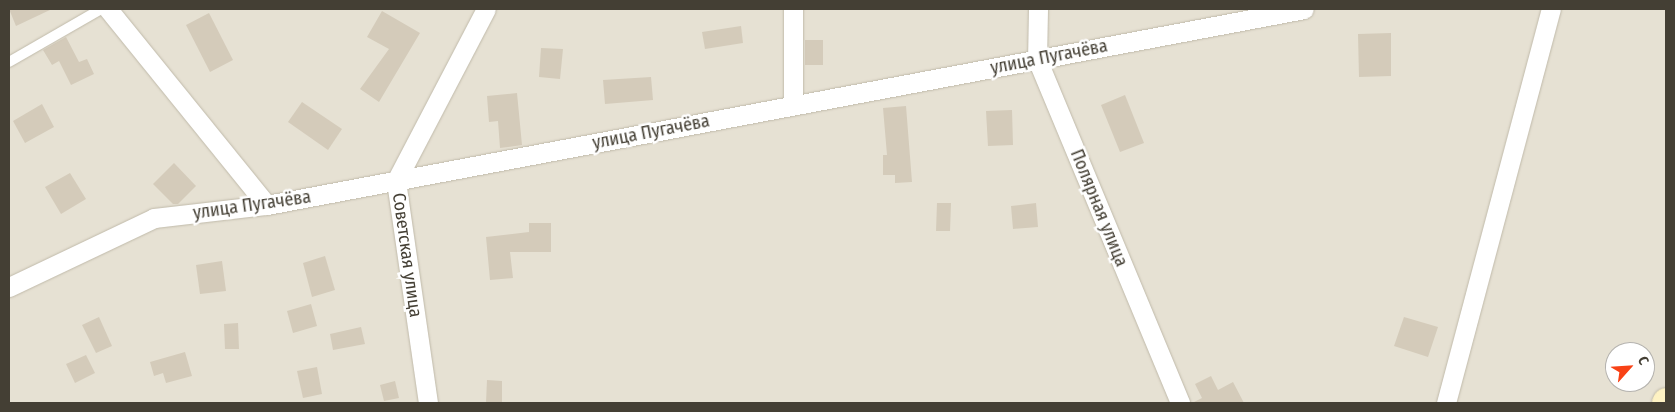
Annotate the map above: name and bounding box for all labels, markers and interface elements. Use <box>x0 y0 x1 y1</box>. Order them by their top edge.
street label: улица Пугачёва <box>989 35 1109 79</box>
street label: улица Пугачёва <box>591 110 711 154</box>
street label: Полярная улица <box>1066 146 1132 270</box>
street label: улица Пугачёва <box>192 186 312 224</box>
street label: Советская улица <box>388 191 426 319</box>
north arrow <box>1605 342 1655 392</box>
text: С <box>1634 354 1652 368</box>

